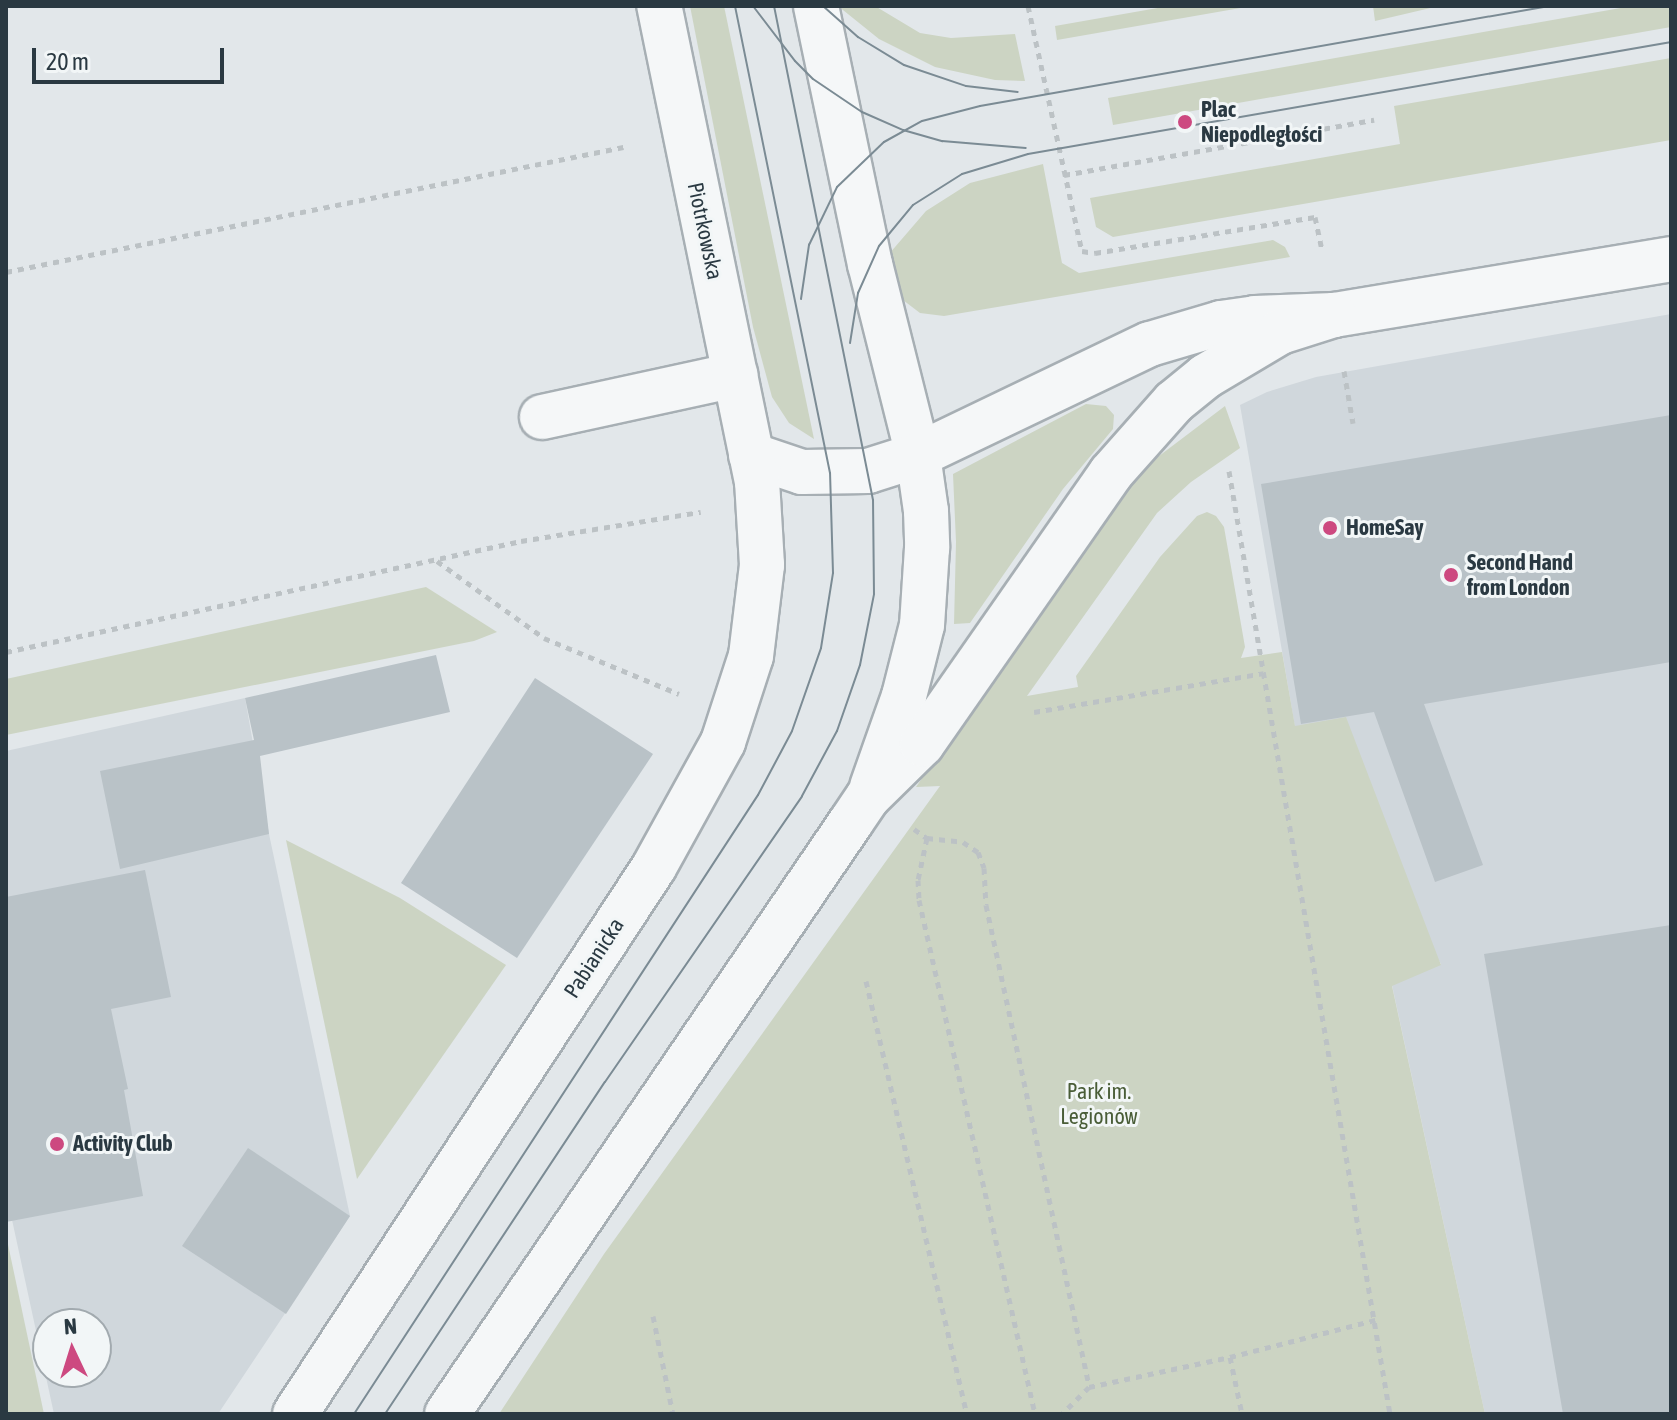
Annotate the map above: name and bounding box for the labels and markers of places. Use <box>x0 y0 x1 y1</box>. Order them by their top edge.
place label: Plac Niepodległości <box>1201 96 1322 148</box>
marker: Plac Niepodległości <box>1176 113 1194 131</box>
place label: HomeSay <box>1346 515 1423 541</box>
marker: HomeSay <box>1321 519 1339 537</box>
place label: Second Hand from London <box>1467 549 1573 600</box>
marker: Second Hand from London <box>1442 566 1460 584</box>
place label: Activity Club <box>73 1131 173 1157</box>
marker: Activity Club <box>48 1135 66 1153</box>

